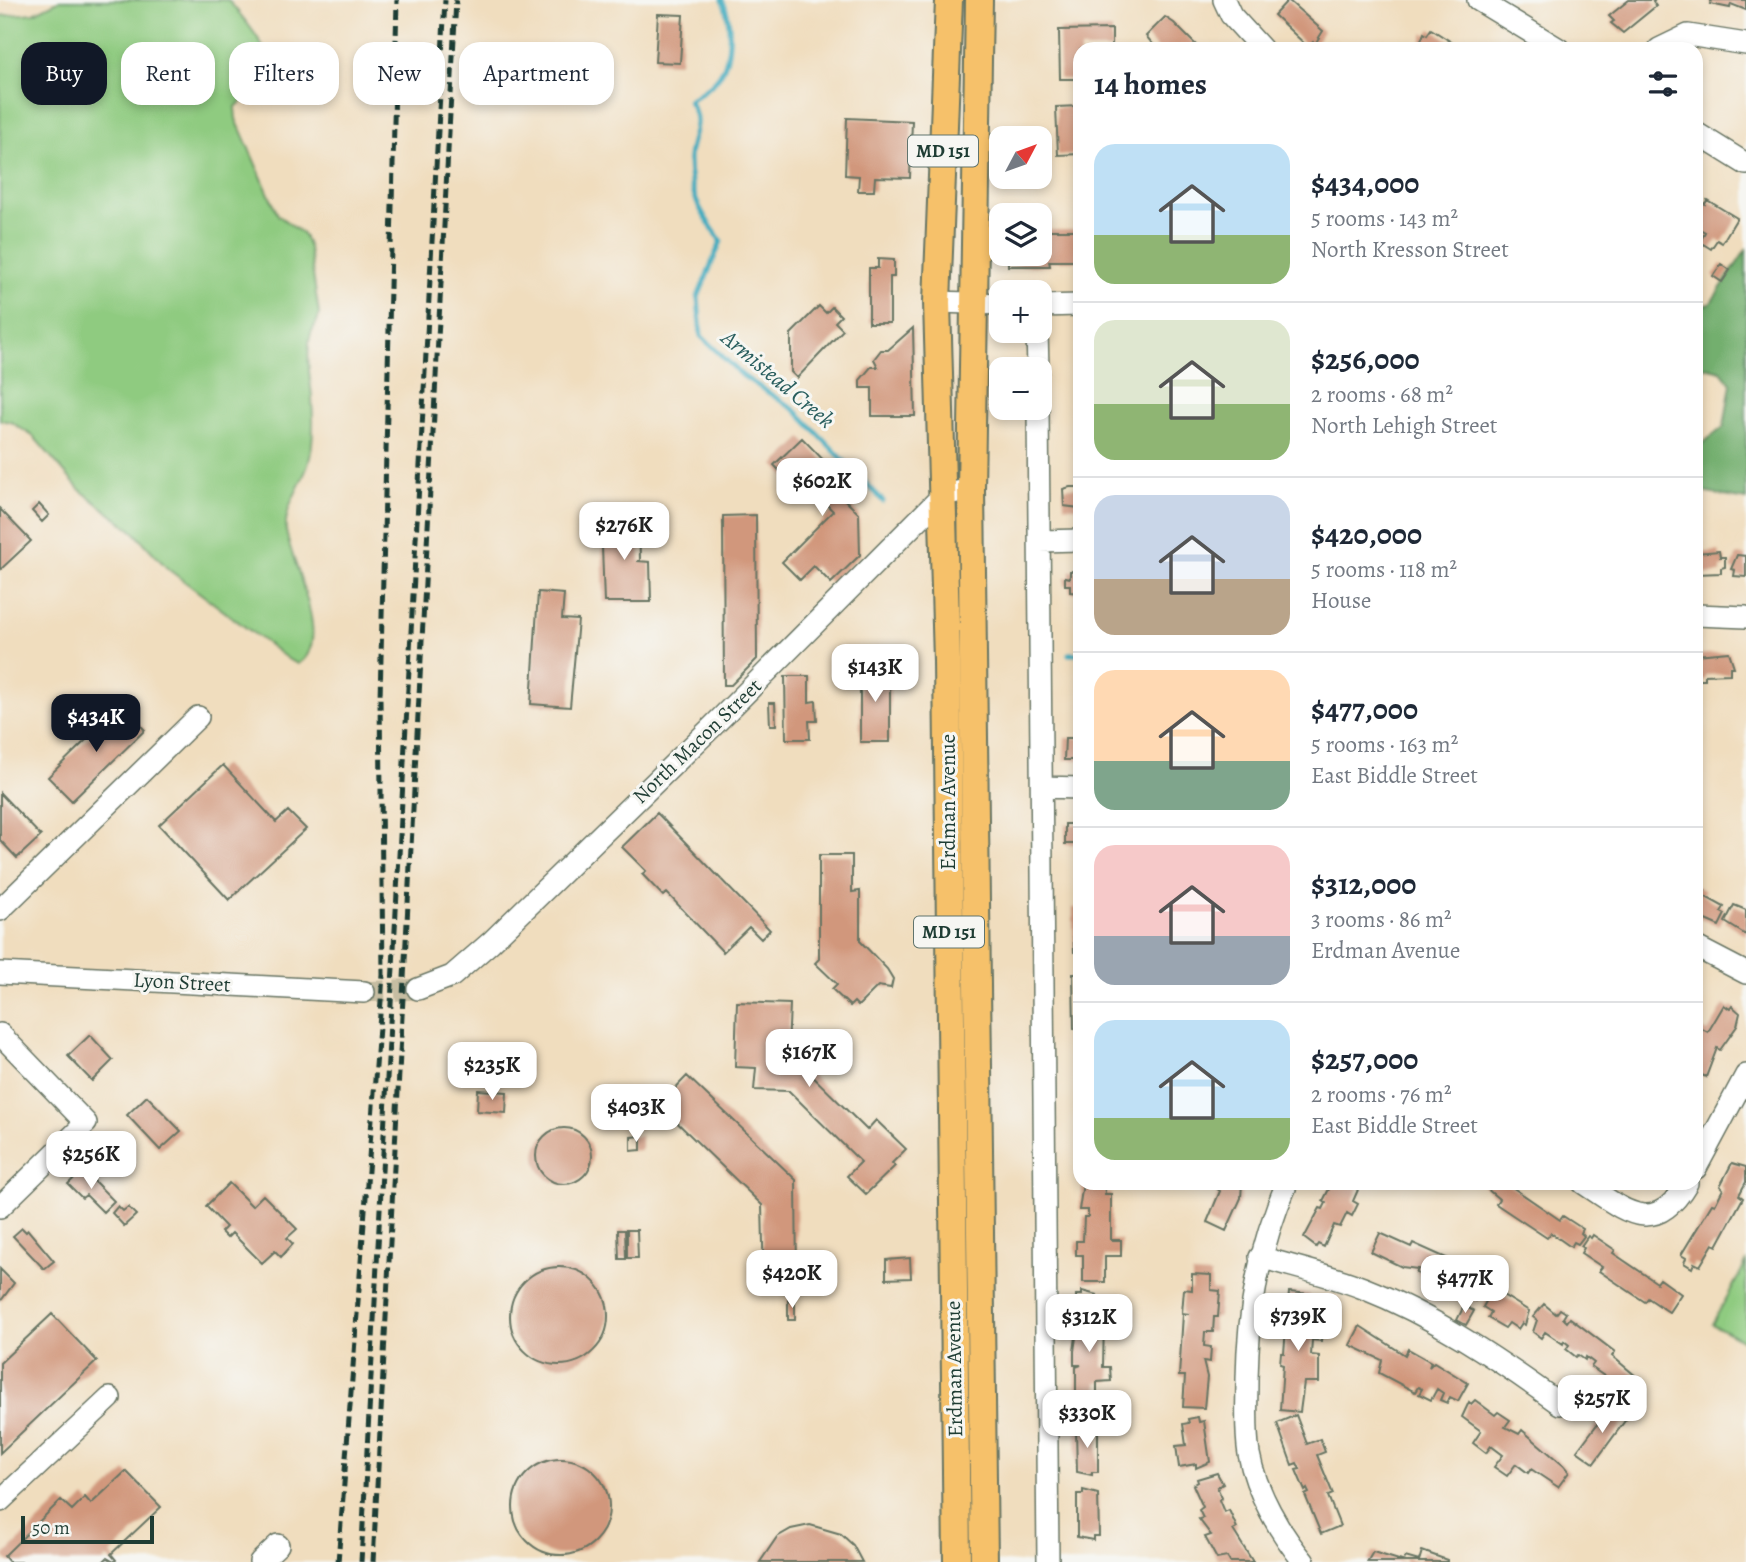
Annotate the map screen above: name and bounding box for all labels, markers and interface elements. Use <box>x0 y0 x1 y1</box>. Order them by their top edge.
chip: Buy <box>21 42 107 105</box>
chip: Rent <box>121 42 215 105</box>
chip: Filters <box>229 42 339 105</box>
chip: New <box>353 42 445 105</box>
chip: Apartment <box>459 42 614 105</box>
text: 14 homes <box>1094 64 1207 104</box>
icon: filters <box>1644 65 1682 103</box>
north arrow <box>989 126 1052 189</box>
map controls <box>989 126 1052 420</box>
road number: MD 151 <box>908 136 978 167</box>
text: $434,000 <box>1311 163 1419 203</box>
icon: home <box>1150 172 1234 256</box>
button: layers <box>989 203 1052 266</box>
text: 5 rooms · 143 m² <box>1311 203 1458 234</box>
text: North Kresson Street <box>1311 234 1509 265</box>
button: + <box>989 280 1052 343</box>
water label: Armistead Creek <box>714 322 841 435</box>
text: $256,000 <box>1311 339 1420 379</box>
icon: home <box>1150 348 1234 432</box>
button: − <box>989 357 1052 420</box>
text: 2 rooms · 68 m² <box>1311 379 1453 410</box>
text: North Lehigh Street <box>1311 410 1497 441</box>
pin: $602K <box>773 458 871 518</box>
text: $602K <box>792 465 852 496</box>
pin: $276K <box>575 503 673 562</box>
text: $276K <box>595 509 653 540</box>
text: $420,000 <box>1311 514 1422 554</box>
icon: home <box>1150 523 1234 607</box>
text: 5 rooms · 118 m² <box>1311 554 1457 585</box>
text: House <box>1311 585 1371 616</box>
pin: $143K <box>826 644 924 704</box>
text: $143K <box>848 651 902 682</box>
street label: North Macon Street <box>626 672 768 810</box>
text: $477,000 <box>1311 689 1418 729</box>
pin: $434K <box>47 694 145 754</box>
icon: home <box>1150 698 1234 782</box>
text: $434K <box>67 701 125 732</box>
text: 5 rooms · 163 m² <box>1311 729 1458 760</box>
street label: Erdman Avenue <box>934 734 962 870</box>
text: East Biddle Street <box>1311 760 1478 791</box>
text: $312,000 <box>1311 864 1416 904</box>
icon: home <box>1150 873 1234 957</box>
text: 3 rooms · 86 m² <box>1311 904 1452 935</box>
road number: MD 151 <box>914 916 984 948</box>
text: Erdman Avenue <box>1311 935 1460 966</box>
street label: Lyon Street <box>133 965 231 999</box>
pin: $167K <box>760 1030 858 1089</box>
text: $167K <box>782 1036 836 1067</box>
text: $257,000 <box>1311 1039 1418 1079</box>
pin: $235K <box>443 1042 541 1102</box>
icon: home <box>1150 1048 1234 1132</box>
text: $235K <box>464 1049 520 1080</box>
text: 2 rooms · 76 m² <box>1311 1079 1452 1110</box>
pin: $403K <box>587 1084 685 1144</box>
text: $403K <box>607 1091 665 1122</box>
text: East Biddle Street <box>1311 1110 1478 1141</box>
pin: $256K <box>42 1132 140 1191</box>
text: $256K <box>62 1138 120 1169</box>
pin: $420K <box>743 1250 841 1310</box>
pin: $477K <box>1416 1256 1514 1315</box>
text: $420K <box>762 1257 822 1288</box>
text: $477K <box>1437 1262 1493 1293</box>
pin: $312K <box>1040 1294 1138 1354</box>
pin: $739K <box>1249 1294 1347 1353</box>
text: $739K <box>1270 1300 1326 1331</box>
street label: Erdman Avenue <box>939 1301 969 1437</box>
text: $312K <box>1061 1301 1117 1332</box>
pin: $257K <box>1553 1376 1651 1435</box>
text: $257K <box>1574 1382 1630 1413</box>
pin: $330K <box>1038 1390 1136 1450</box>
text: $330K <box>1058 1397 1116 1428</box>
scale bar <box>21 1513 154 1545</box>
text: 50 m <box>32 1515 70 1541</box>

